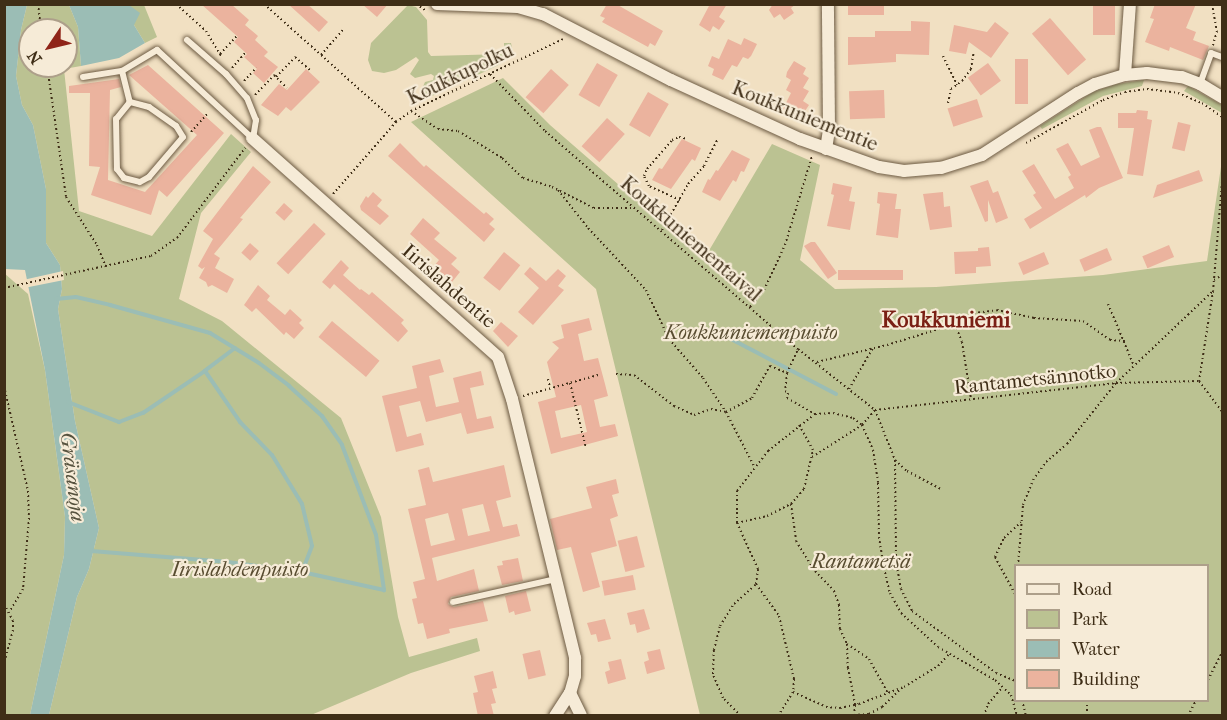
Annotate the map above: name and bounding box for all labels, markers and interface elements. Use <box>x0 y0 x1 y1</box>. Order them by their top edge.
north arrow <box>18 18 78 78</box>
street label: Koukkupolku <box>403 38 517 110</box>
text: N <box>23 47 46 68</box>
street label: Koukkuniementie <box>728 76 882 156</box>
street label: Koukkuniementaival <box>616 171 766 307</box>
street label: Iirislahdentie <box>397 239 501 333</box>
district label: Koukkuniemi <box>882 308 1010 334</box>
park label: Koukkuniemenpuisto <box>664 320 838 344</box>
street label: Rantametsännotko <box>953 359 1117 399</box>
water label: Gräsanoja <box>55 431 91 523</box>
park label: Rantametsä <box>811 549 911 573</box>
park label: Iirislahdenpuisto <box>172 557 308 581</box>
legend <box>1014 564 1209 702</box>
text: Road <box>1072 579 1112 600</box>
text: Park <box>1072 609 1108 630</box>
text: Water <box>1072 639 1120 660</box>
text: Building <box>1072 669 1139 690</box>

